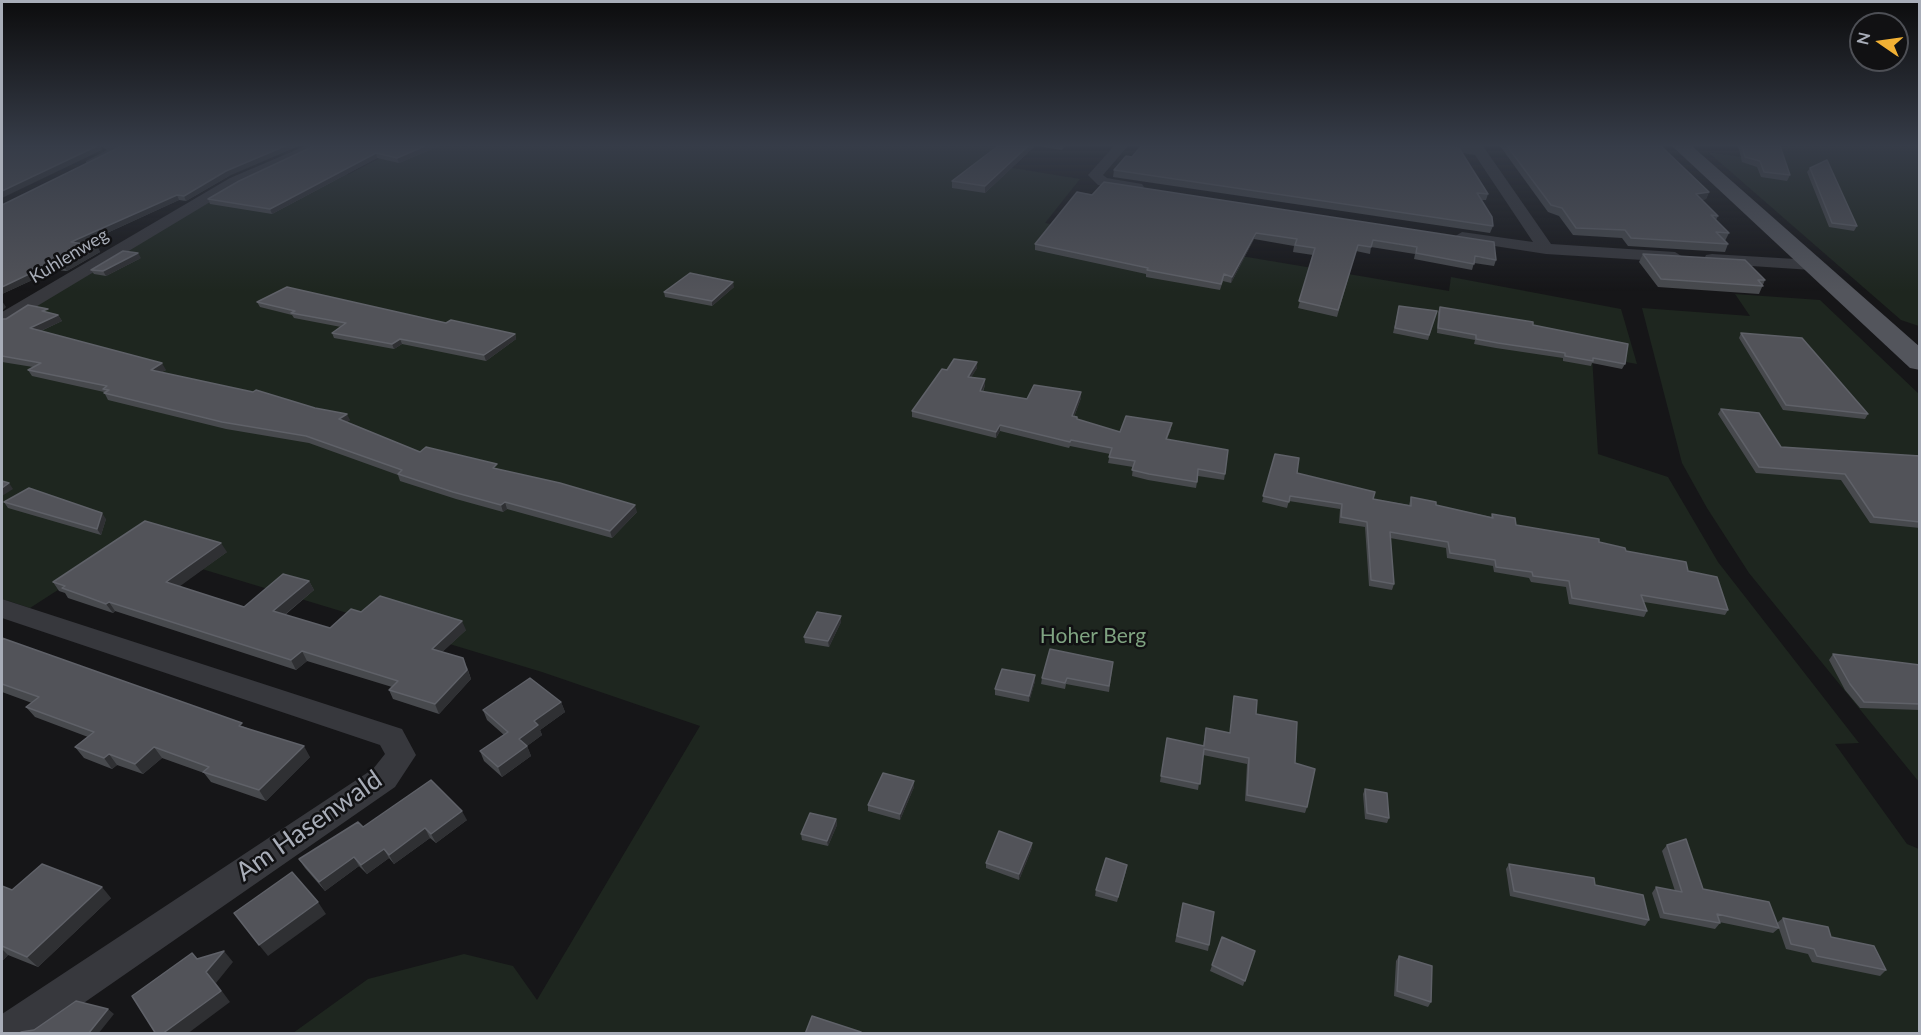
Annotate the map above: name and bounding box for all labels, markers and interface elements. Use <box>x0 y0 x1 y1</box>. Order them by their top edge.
north arrow <box>1849 12 1909 72</box>
text: N <box>1852 30 1874 46</box>
street label: Kuhlenweg <box>26 224 112 288</box>
park label: Hoher Berg <box>1040 623 1146 649</box>
street label: Am Hasenwald <box>230 764 388 888</box>

